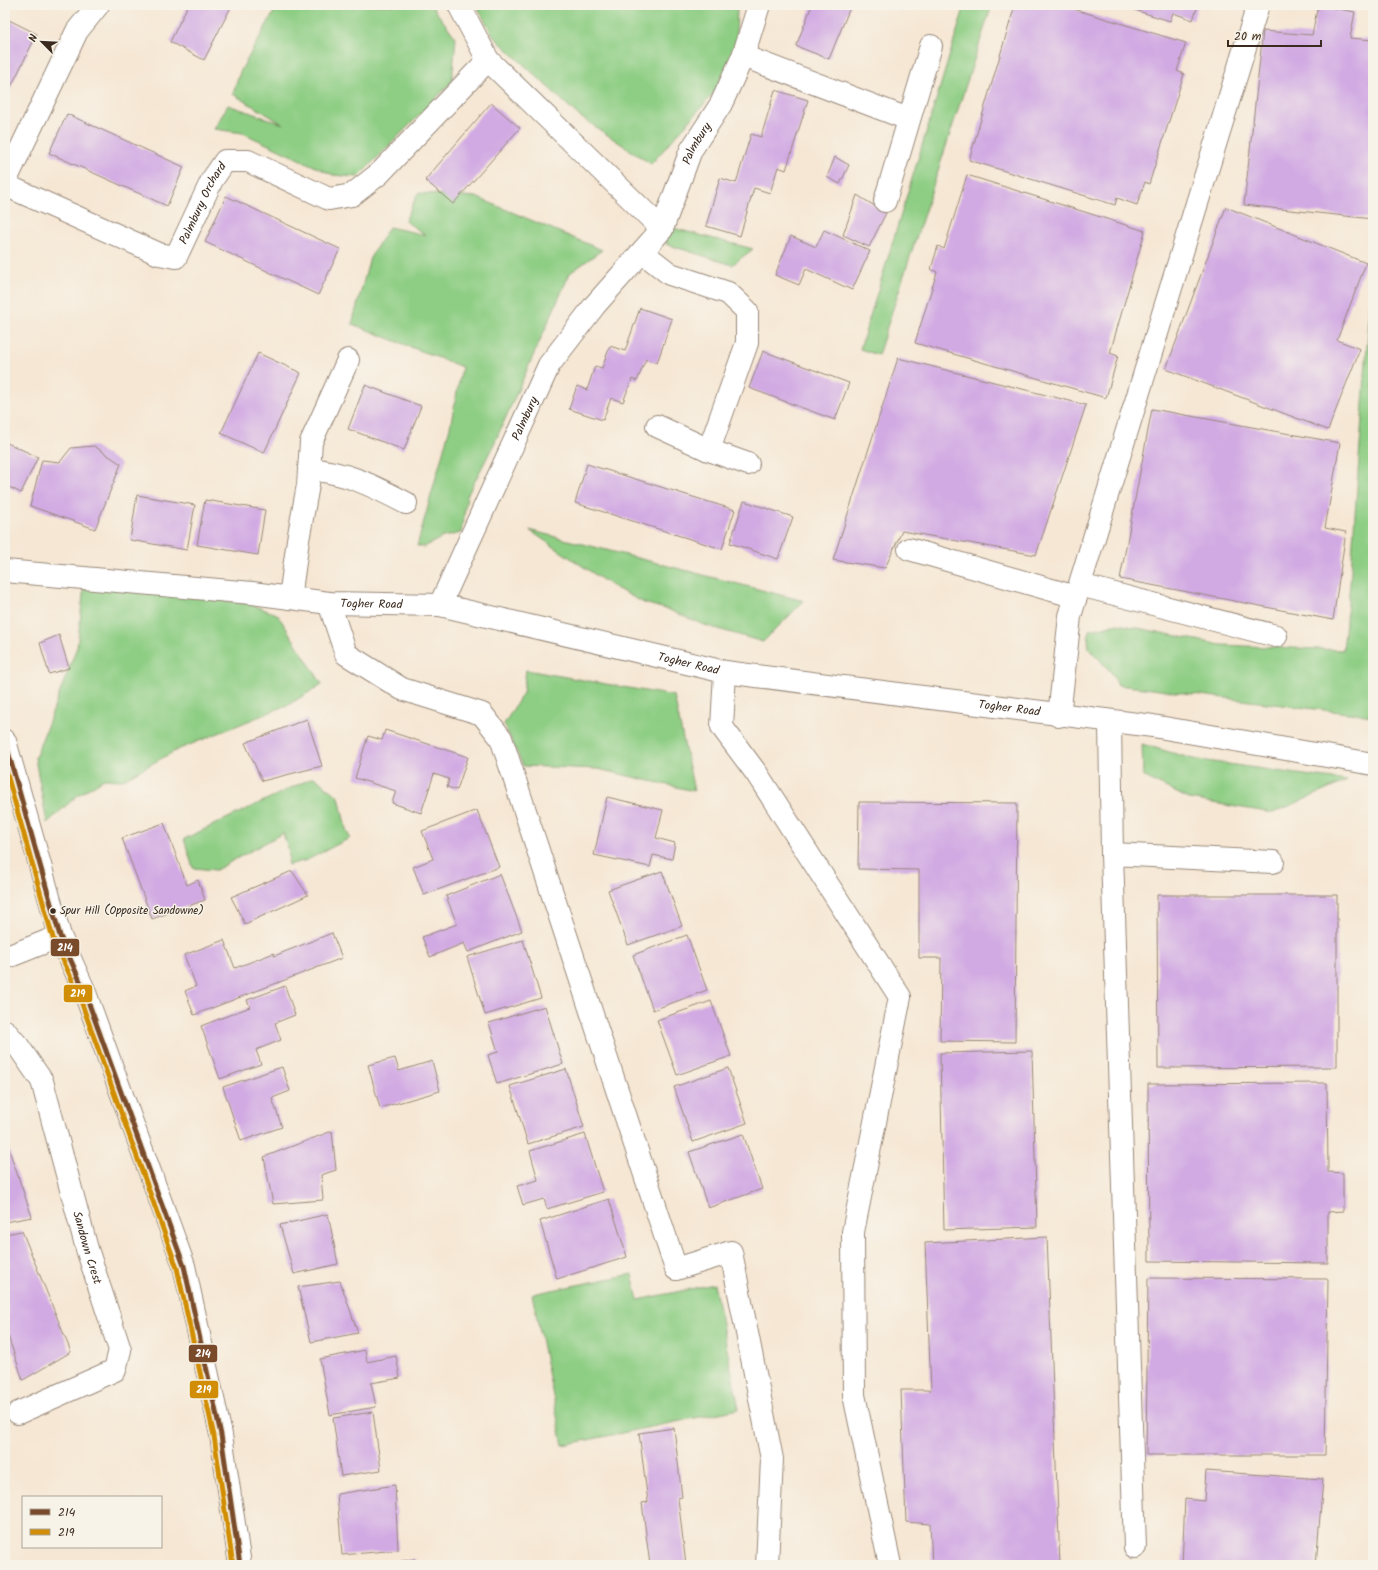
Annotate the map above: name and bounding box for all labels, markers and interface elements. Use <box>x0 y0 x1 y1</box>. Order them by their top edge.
north arrow <box>22 22 62 62</box>
scale bar <box>1228 22 1321 48</box>
text: 20 m <box>1234 27 1262 46</box>
text: N <box>24 31 43 45</box>
street label: Palmbury <box>677 118 716 167</box>
street label: Palmbury Orchard <box>174 157 232 247</box>
street label: Palmbury <box>507 393 543 443</box>
street label: Togher Road <box>340 594 404 614</box>
street label: Togher Road <box>656 647 722 680</box>
street label: Togher Road <box>977 695 1042 721</box>
place label: Spur Hill (Opposite Sandowne) <box>60 902 204 920</box>
marker: Spur Hill (Opposite Sandowne) <box>48 906 58 916</box>
line badge: 214 <box>50 938 80 957</box>
text: 214 <box>57 939 73 957</box>
line badge: 219 <box>63 984 93 1003</box>
text: 219 <box>70 985 86 1003</box>
street label: Sandown Crest <box>68 1209 107 1287</box>
line badge: 214 <box>188 1344 218 1363</box>
text: 214 <box>195 1345 211 1363</box>
line badge: 219 <box>189 1380 219 1399</box>
text: 219 <box>196 1381 212 1399</box>
legend <box>22 1496 162 1548</box>
text: 214 <box>58 1503 76 1522</box>
text: 219 <box>58 1523 75 1542</box>

